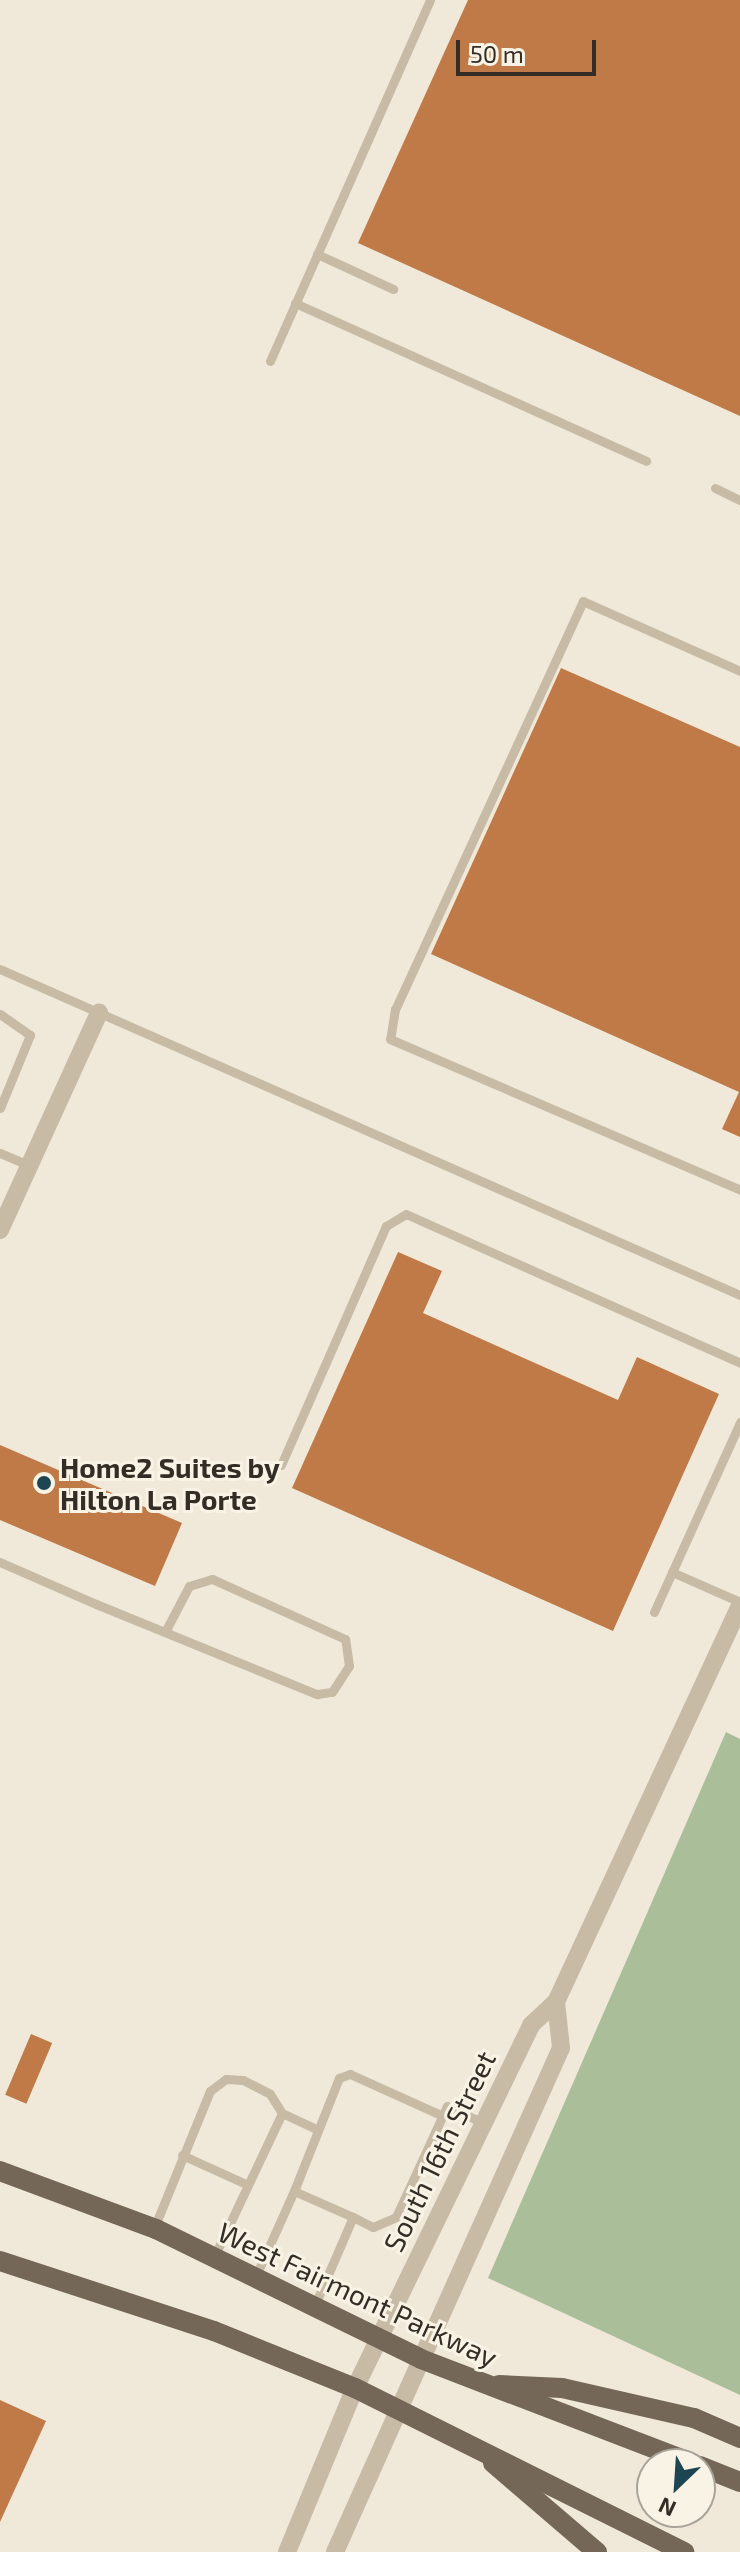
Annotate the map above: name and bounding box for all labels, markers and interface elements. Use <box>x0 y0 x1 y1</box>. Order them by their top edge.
scale bar <box>460 24 600 74</box>
text: 50 m <box>470 39 524 68</box>
place label: Home2 Suites by Hilton La Porte <box>60 1450 280 1516</box>
marker: Home2 Suites by Hilton La Porte <box>35 1474 53 1492</box>
street label: South 16th Street <box>376 2045 502 2257</box>
street label: West Fairmont Parkway <box>213 2214 503 2374</box>
north arrow <box>636 2448 716 2528</box>
text: N <box>654 2493 679 2523</box>

